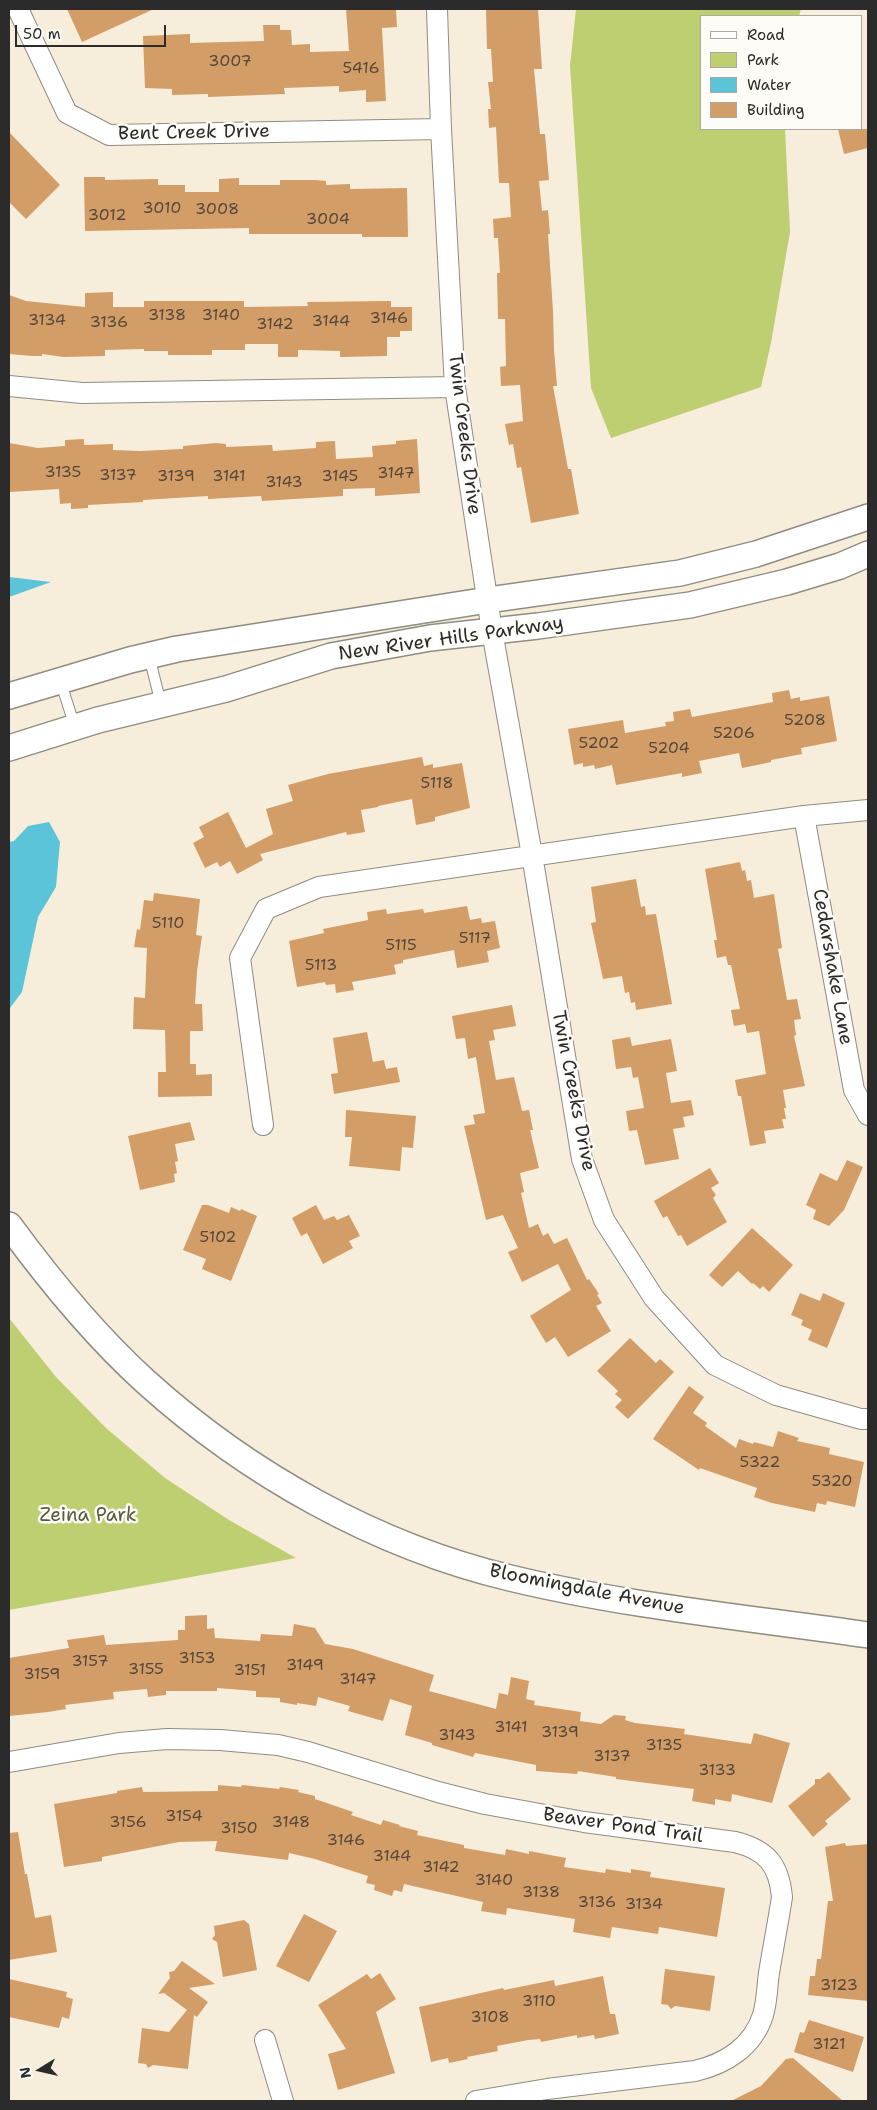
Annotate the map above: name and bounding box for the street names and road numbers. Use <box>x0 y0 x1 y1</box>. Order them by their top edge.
street label: Bent Creek Drive <box>118 120 270 146</box>
street label: Twin Creeks Drive <box>443 352 485 516</box>
street label: New River Hills Parkway <box>337 612 565 666</box>
street label: Cedarshake Lane <box>807 887 857 1047</box>
street label: Twin Creeks Drive <box>546 1009 600 1173</box>
street label: Bloomingdale Avenue <box>488 1560 686 1620</box>
street label: Beaver Pond Trail <box>542 1804 704 1848</box>

